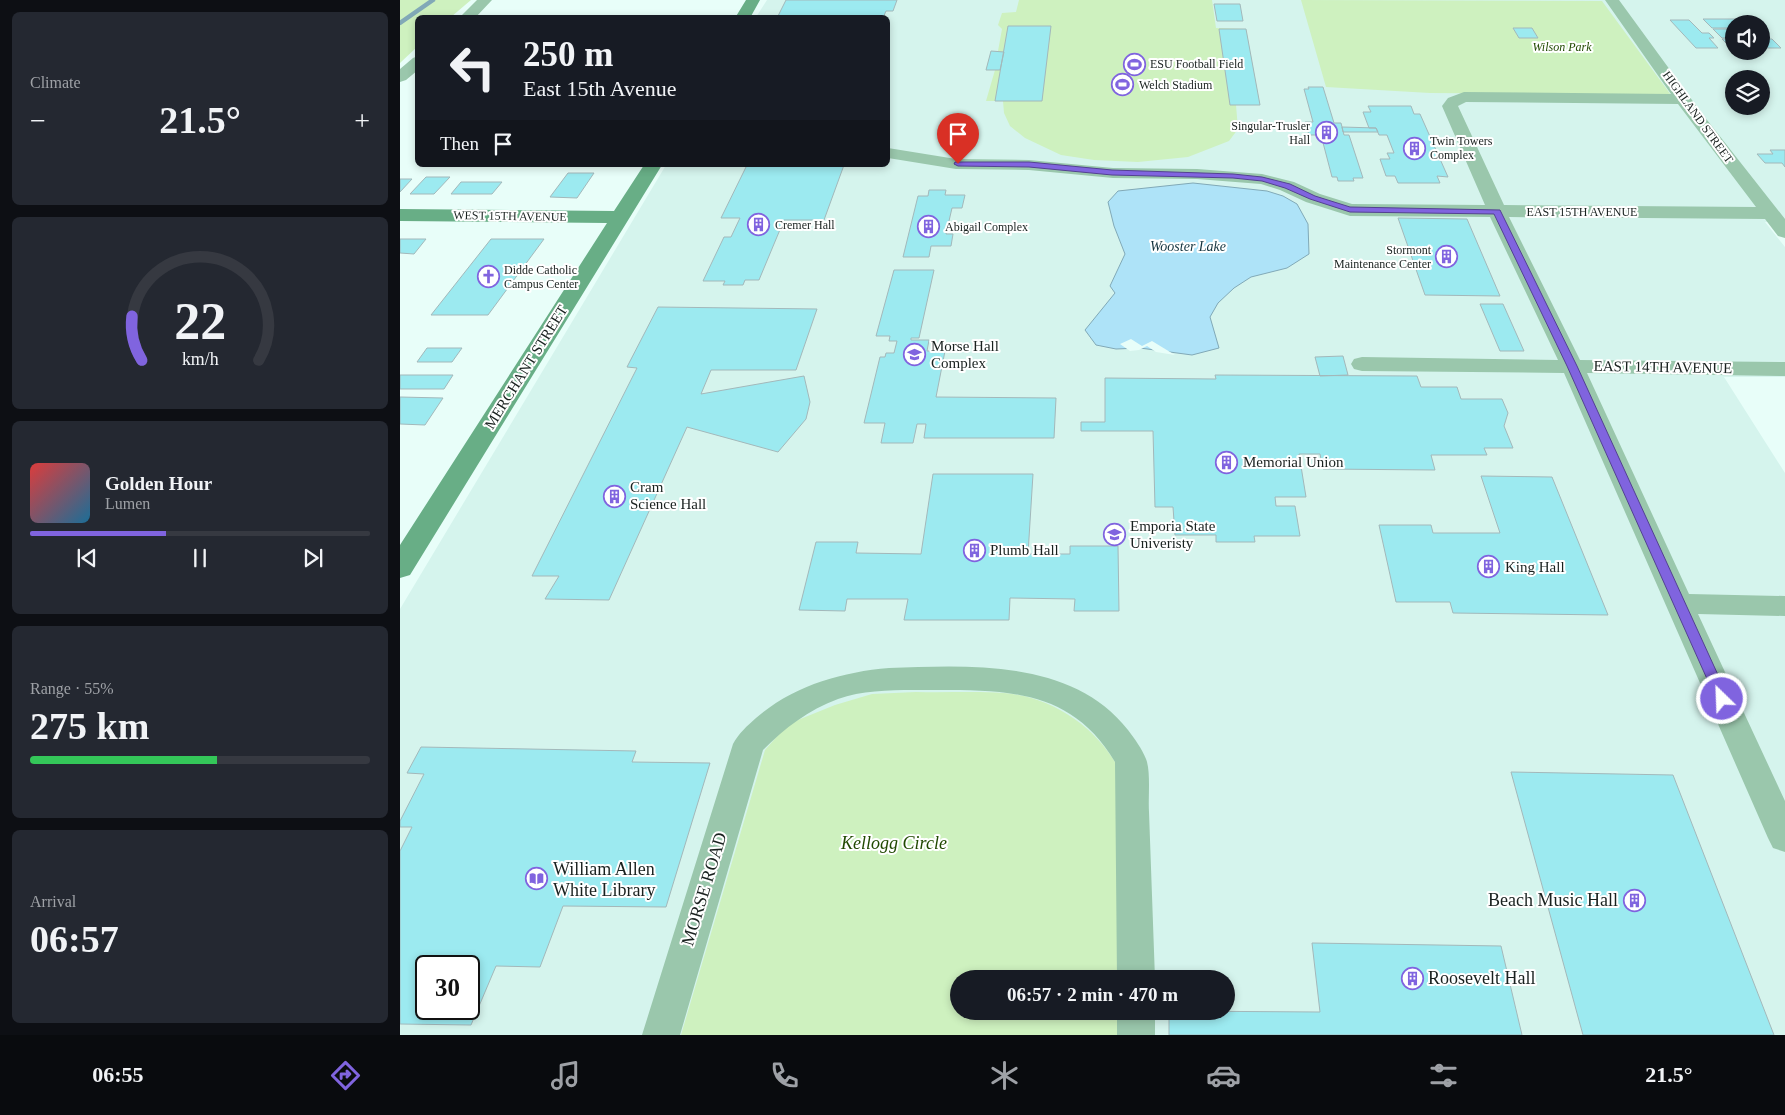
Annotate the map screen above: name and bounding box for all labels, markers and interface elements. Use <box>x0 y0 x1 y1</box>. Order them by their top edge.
map controls <box>1725 15 1770 115</box>
button: sound <box>1725 15 1770 60</box>
icon: left <box>440 35 505 100</box>
text: 250 m <box>523 35 613 74</box>
park label: Wilson Park <box>1533 40 1592 54</box>
sports icon: ESU Football Field <box>1122 52 1146 76</box>
place label: ESU Football Field <box>1150 57 1243 71</box>
street label: HIGHLAND STREET <box>1660 68 1736 166</box>
button: layers <box>1725 70 1770 115</box>
sports icon: Welch Stadium <box>1111 73 1135 97</box>
text: Climate <box>30 74 81 91</box>
text: East 15th Avenue <box>523 76 677 101</box>
place label: Welch Stadium <box>1139 78 1213 92</box>
text: 21.5° <box>159 99 241 141</box>
text: − <box>30 105 46 136</box>
text: + <box>354 105 370 136</box>
pin <box>937 113 979 164</box>
place label: Singular-Trusler Hall <box>1231 119 1311 147</box>
icon: arrive <box>944 120 972 148</box>
building icon: Singular-Trusler Hall <box>1314 121 1338 145</box>
icon: arrive <box>489 130 517 158</box>
text: Then <box>440 133 479 154</box>
place label: Twin Towers Complex <box>1430 134 1493 162</box>
building icon: Twin Towers Complex <box>1402 136 1426 160</box>
street label: EAST 15TH AVENUE <box>1527 205 1637 219</box>
street label: WEST 15TH AVENUE <box>453 208 567 224</box>
building icon: Cremer Hall <box>747 213 771 237</box>
building icon: Abigail Complex <box>917 215 941 239</box>
place label: Cremer Hall <box>775 218 835 232</box>
place label: Abigail Complex <box>945 220 1028 234</box>
water label: Wooster Lake <box>1150 239 1226 254</box>
place label: Stormont Maintenance Center <box>1334 243 1432 271</box>
building icon: Stormont Maintenance Center <box>1435 245 1459 269</box>
place label: Didde Catholic Campus Center <box>504 263 578 291</box>
church icon: Didde Catholic Campus Center <box>476 265 500 289</box>
text: 22 <box>174 293 226 350</box>
street label: MERCHANT STREET <box>481 302 571 432</box>
place label: Morse Hall Complex <box>931 338 999 371</box>
school or university icon: Morse Hall Complex <box>903 343 927 367</box>
text: km/h <box>182 349 218 369</box>
street label: EAST 14TH AVENUE <box>1594 358 1732 376</box>
building icon: Memorial Union <box>1215 450 1239 474</box>
place label: Memorial Union <box>1243 454 1344 470</box>
text: Golden Hour <box>105 473 212 494</box>
place label: Cram Science Hall <box>630 479 706 512</box>
building icon: Cram Science Hall <box>602 484 626 508</box>
text: Lumen <box>105 495 150 512</box>
place label: Emporia State Univeristy <box>1130 518 1216 551</box>
school or university icon: Emporia State Univeristy <box>1102 523 1126 547</box>
building icon: Plumb Hall <box>962 538 986 562</box>
place label: Plumb Hall <box>990 542 1059 558</box>
icon: previous <box>73 544 101 572</box>
icon: pause <box>186 544 214 572</box>
icon: next <box>299 544 327 572</box>
building icon: King Hall <box>1477 555 1501 579</box>
place label: King Hall <box>1505 559 1565 575</box>
position arrow <box>1695 672 1747 724</box>
text: Range · 55% <box>30 680 114 697</box>
text: 275 km <box>30 705 149 747</box>
street label: MORSE ROAD <box>677 830 731 948</box>
park label: Kellogg Circle <box>840 833 947 853</box>
place label: William Allen White Library <box>553 859 655 900</box>
library icon: William Allen White Library <box>525 867 549 891</box>
building icon: Beach Music Hall <box>1622 888 1646 912</box>
place label: Beach Music Hall <box>1488 890 1618 910</box>
text: Arrival <box>30 893 76 910</box>
text: 06:57 <box>30 918 119 960</box>
speed limit sign: 30 <box>415 955 480 1020</box>
building icon: Roosevelt Hall <box>1400 966 1424 990</box>
place label: Roosevelt Hall <box>1428 968 1535 988</box>
text: 06:57 · 2 min · 470 m <box>1007 984 1178 1005</box>
icon: directions <box>328 1058 363 1093</box>
icon: music <box>548 1058 583 1093</box>
icon: phone <box>767 1058 802 1093</box>
icon: climate <box>987 1058 1022 1093</box>
icon: car <box>1206 1058 1241 1093</box>
icon: filters <box>1426 1058 1461 1093</box>
text: 06:55 <box>92 1062 144 1087</box>
text: 21.5° <box>1645 1062 1693 1087</box>

